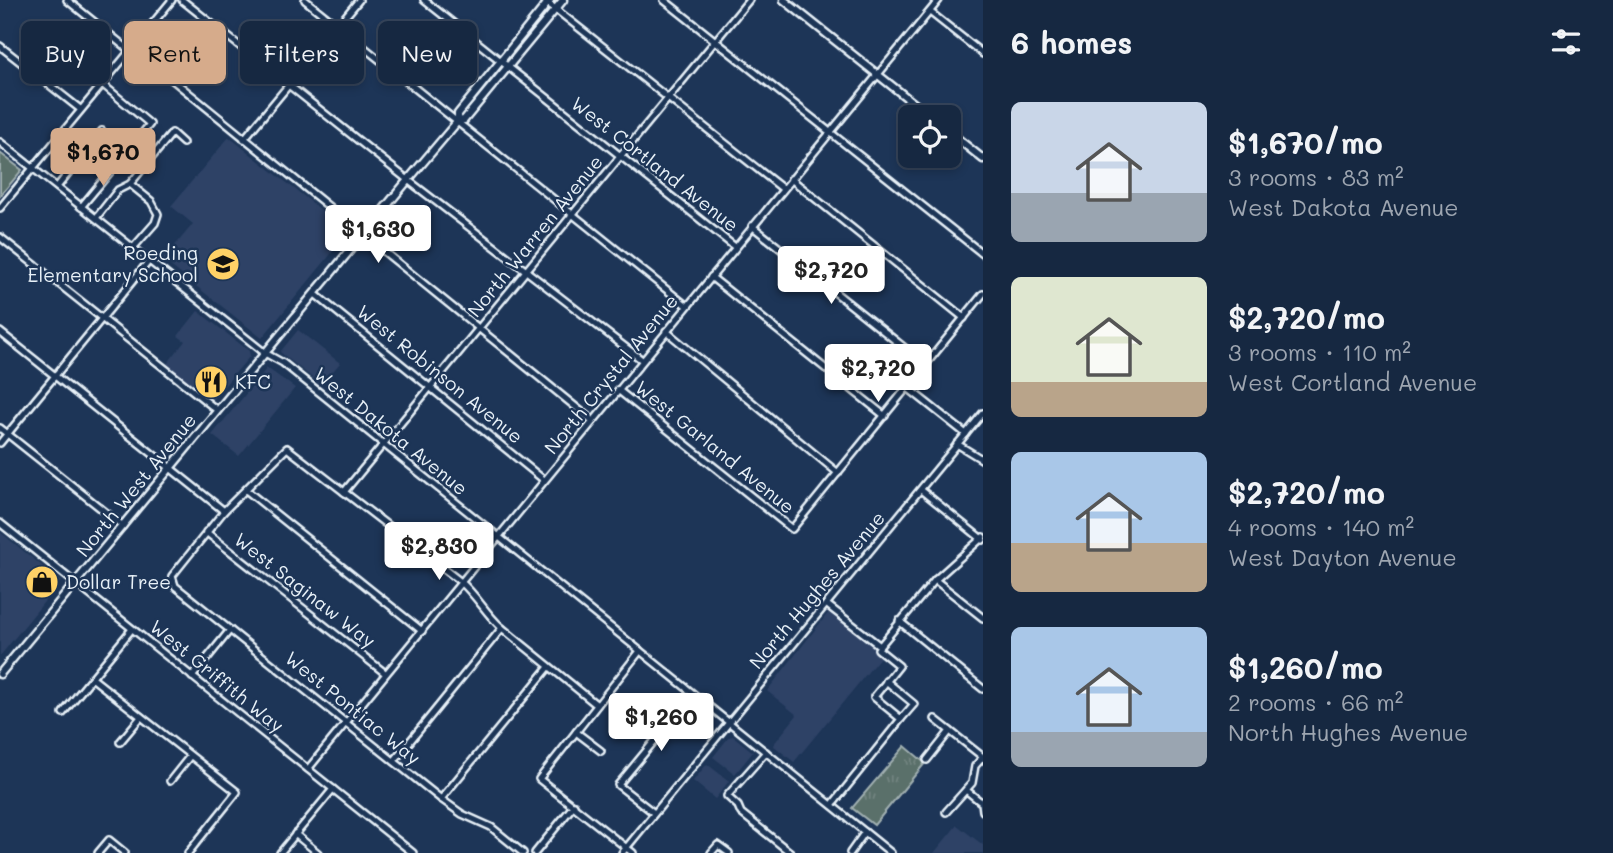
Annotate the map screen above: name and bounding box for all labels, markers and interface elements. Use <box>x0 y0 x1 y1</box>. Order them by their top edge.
chip: Buy <box>21 21 110 84</box>
chip: Rent <box>124 21 226 84</box>
chip: Filters <box>240 21 364 84</box>
chip: New <box>378 21 477 84</box>
text: 6 homes <box>1011 22 1132 62</box>
icon: filters <box>1547 23 1585 61</box>
street label: West Cortland Avenue <box>567 90 744 237</box>
map controls <box>898 105 961 168</box>
button: locate <box>898 105 961 168</box>
text: $1,670/mo <box>1228 122 1383 162</box>
pin: $1,670 <box>46 128 160 188</box>
icon: home <box>1067 130 1151 214</box>
text: $1,670 <box>67 136 139 166</box>
street label: North Warren Avenue <box>461 149 608 322</box>
text: 3 rooms · 83 m² <box>1228 162 1404 192</box>
text: West Dakota Avenue <box>1228 192 1458 222</box>
pin: $1,630 <box>321 205 435 265</box>
text: $1,630 <box>341 213 415 243</box>
place label: Roeding Elementary School <box>28 240 198 287</box>
school or university icon: Roeding Elementary School <box>204 245 242 283</box>
pin: $2,720 <box>774 246 888 306</box>
text: $2,720 <box>794 254 868 284</box>
street label: North Crystal Avenue <box>538 288 683 459</box>
text: $2,720/mo <box>1228 297 1385 337</box>
street label: West Robinson Avenue <box>352 299 529 448</box>
icon: home <box>1067 305 1151 389</box>
text: 3 rooms · 110 m² <box>1228 337 1411 367</box>
pin: $2,720 <box>821 344 935 404</box>
text: $2,720 <box>841 352 915 382</box>
street label: West Dakota Avenue <box>309 361 473 500</box>
restaurant icon: KFC <box>192 363 230 401</box>
text: West Cortland Avenue <box>1228 367 1477 397</box>
place label: KFC <box>235 369 271 394</box>
street label: West Garland Avenue <box>630 374 800 519</box>
street label: North West Avenue <box>70 408 201 562</box>
text: $2,720/mo <box>1228 472 1385 512</box>
icon: home <box>1067 480 1151 564</box>
street label: North Hughes Avenue <box>743 506 890 674</box>
text: 4 rooms · 140 m² <box>1228 512 1414 542</box>
pin: $2,830 <box>382 522 496 582</box>
street label: West Saginaw Way <box>229 526 381 653</box>
text: $2,830 <box>401 530 477 560</box>
text: West Dayton Avenue <box>1228 542 1457 572</box>
shop icon: Dollar Tree <box>23 563 61 601</box>
place label: Dollar Tree <box>66 569 171 594</box>
street label: West Griffith Way <box>145 614 290 737</box>
street label: West Pontiac Way <box>280 645 426 770</box>
text: $1,260/mo <box>1228 647 1383 687</box>
icon: home <box>1067 655 1151 739</box>
text: 2 rooms · 66 m² <box>1228 687 1403 717</box>
pin: $1,260 <box>604 694 718 753</box>
text: $1,260 <box>624 701 698 731</box>
text: North Hughes Avenue <box>1228 717 1468 747</box>

